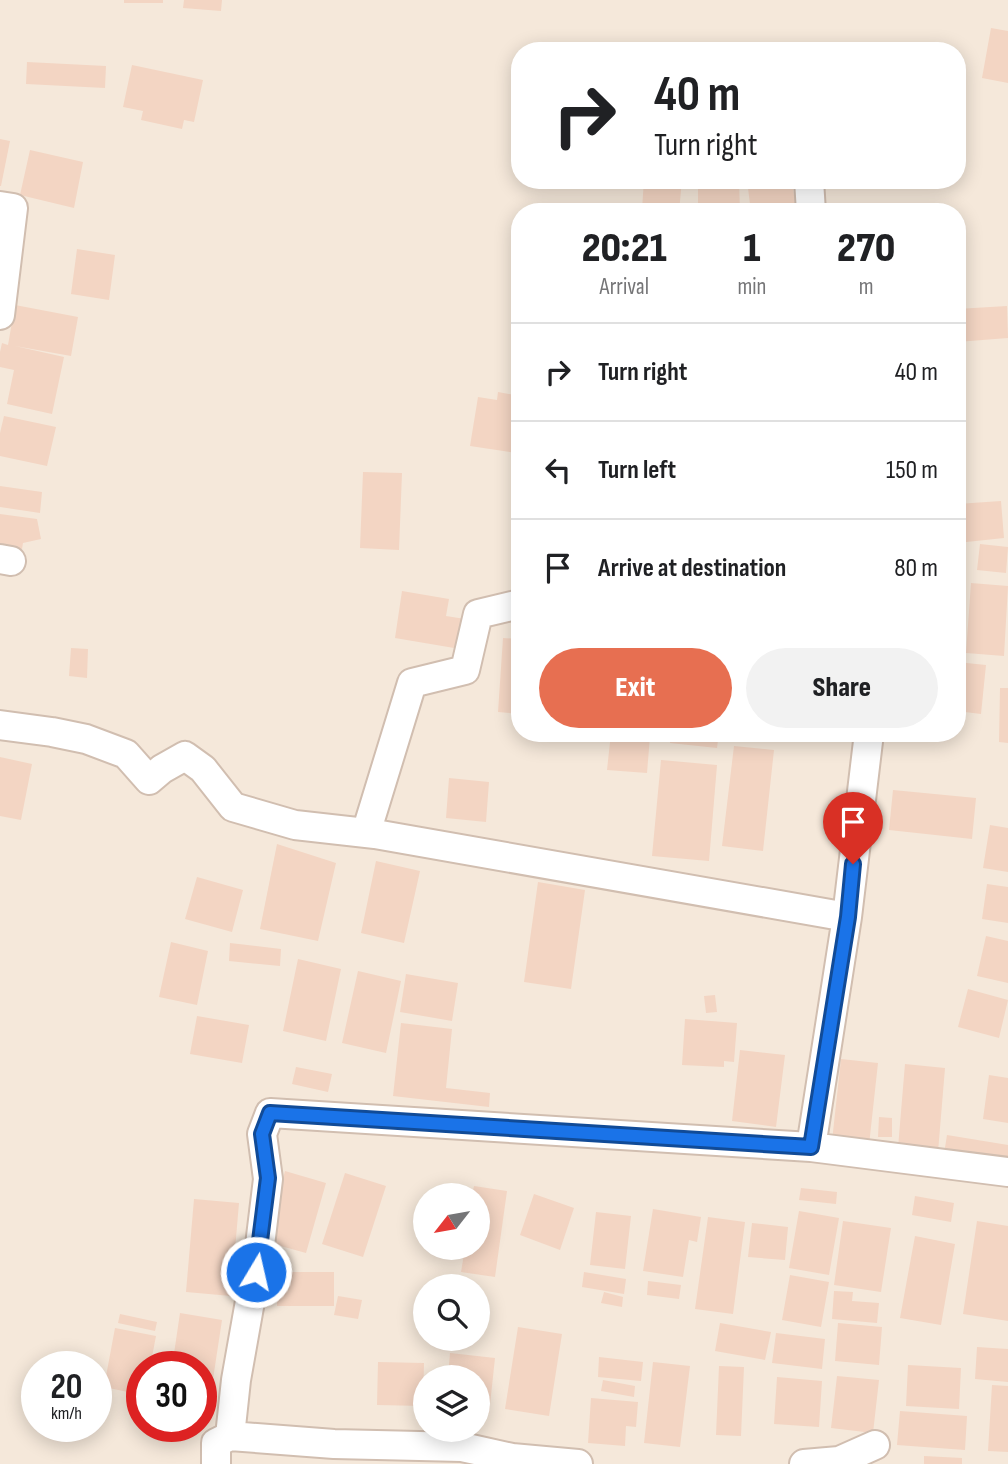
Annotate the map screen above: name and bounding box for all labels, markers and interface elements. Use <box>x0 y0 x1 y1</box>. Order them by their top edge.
text: 40 m <box>654 66 740 125</box>
icon: right <box>539 70 630 161</box>
text: Turn right <box>654 126 758 165</box>
text: 20:21 <box>582 223 667 274</box>
text: 1 <box>743 223 761 274</box>
text: 270 <box>837 223 895 274</box>
text: Arrival <box>599 273 649 301</box>
text: min <box>737 273 766 301</box>
text: m <box>859 273 874 301</box>
icon: right <box>539 353 577 391</box>
text: Turn right <box>598 357 687 388</box>
text: 40 m <box>895 357 938 388</box>
icon: left <box>539 451 577 489</box>
text: Turn left <box>598 455 676 486</box>
text: 150 m <box>886 455 938 486</box>
icon: arrive <box>539 549 577 587</box>
text: Arrive at destination <box>598 553 786 584</box>
text: 80 m <box>894 553 938 584</box>
button: Exit <box>539 648 732 728</box>
button: Share <box>746 648 938 728</box>
pin <box>823 792 883 864</box>
icon: arrive <box>834 803 872 841</box>
north arrow <box>413 1183 490 1260</box>
map controls <box>413 1183 490 1442</box>
position arrow <box>219 1235 293 1309</box>
button: search <box>413 1274 490 1351</box>
speed limit sign: 30 <box>126 1351 217 1442</box>
button: layers <box>413 1365 490 1442</box>
text: 20 <box>51 1366 83 1409</box>
text: km/h <box>51 1403 82 1424</box>

